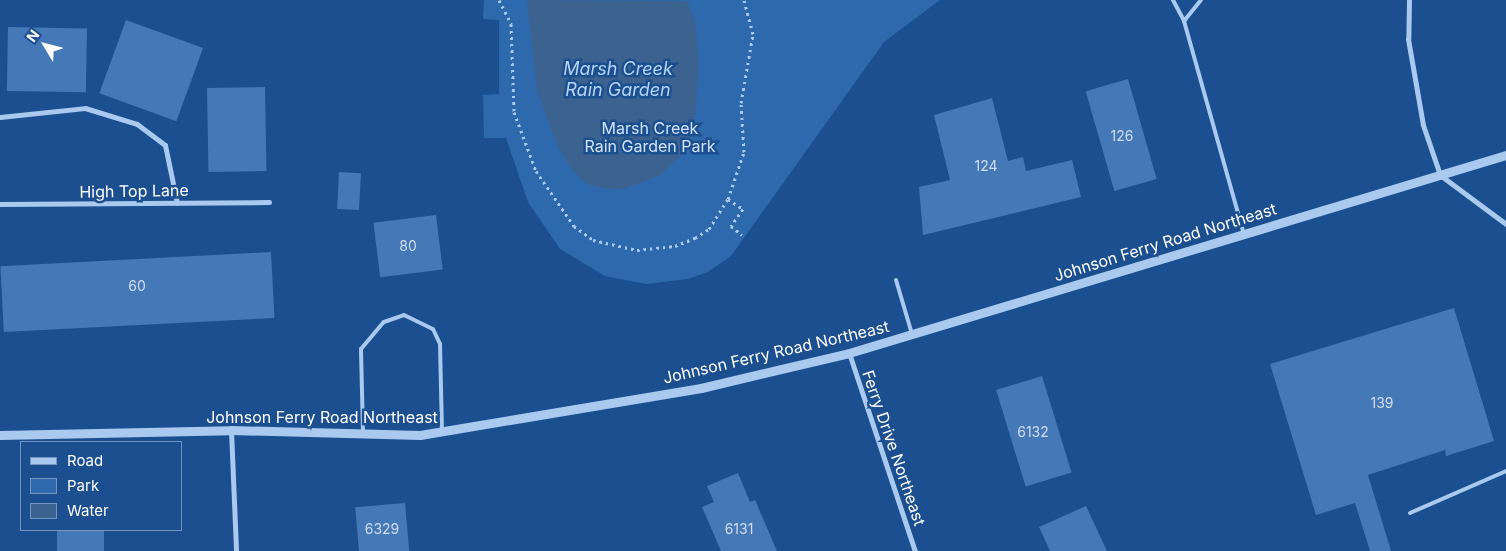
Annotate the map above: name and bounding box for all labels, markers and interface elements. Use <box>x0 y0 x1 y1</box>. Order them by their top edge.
north arrow <box>20 20 70 70</box>
text: N <box>23 26 43 45</box>
water label: Marsh Creek Rain Garden <box>563 59 673 102</box>
park label: Marsh Creek Rain Garden Park <box>584 118 716 156</box>
house number: 126 <box>1111 128 1133 144</box>
house number: 124 <box>974 158 998 174</box>
street label: High Top Lane <box>79 180 189 202</box>
street label: Johnson Ferry Road Northeast <box>1051 199 1279 285</box>
house number: 80 <box>399 238 417 254</box>
house number: 60 <box>128 278 146 294</box>
street label: Johnson Ferry Road Northeast <box>661 317 891 387</box>
street label: Ferry Drive Northeast <box>858 368 930 528</box>
house number: 139 <box>1370 395 1394 411</box>
street label: Johnson Ferry Road Northeast <box>206 407 438 427</box>
house number: 6132 <box>1017 424 1049 440</box>
legend <box>20 441 182 531</box>
text: Road <box>67 451 103 470</box>
text: Park <box>67 476 99 495</box>
text: Water <box>67 501 109 520</box>
house number: 6329 <box>365 521 399 537</box>
house number: 6131 <box>725 521 753 537</box>

